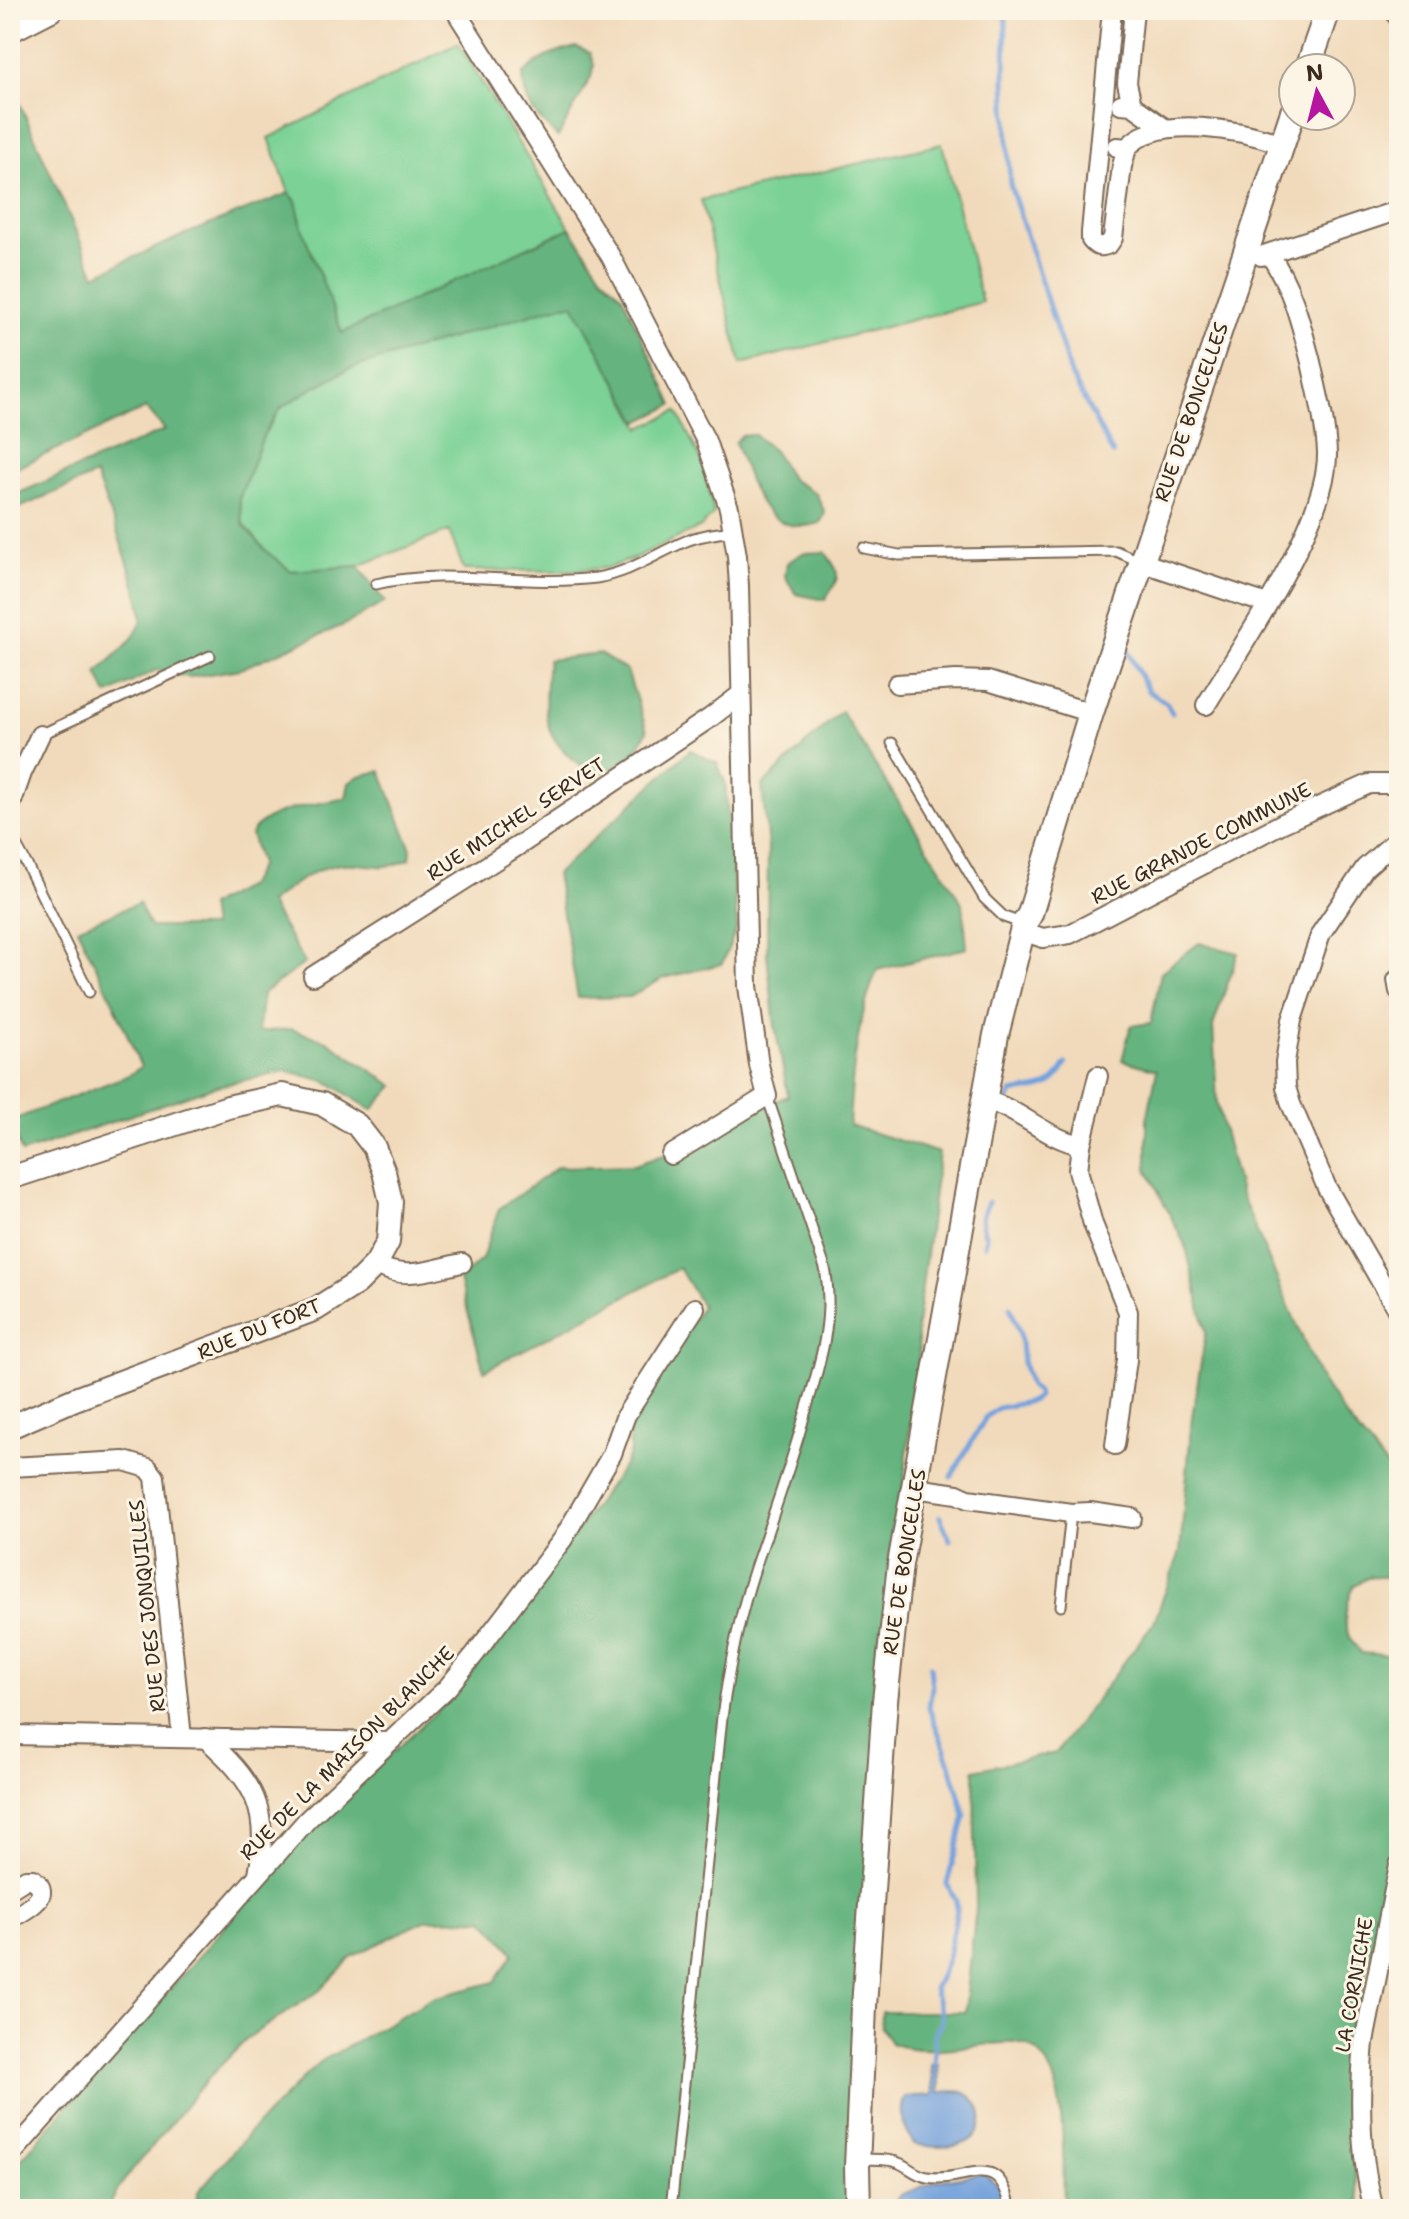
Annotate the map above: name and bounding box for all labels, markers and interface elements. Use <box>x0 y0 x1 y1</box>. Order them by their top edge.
north arrow <box>1277 52 1357 132</box>
text: N <box>1304 57 1325 88</box>
street label: RUE DE BONCELLES <box>1148 319 1234 505</box>
street label: RUE MICHEL SERVET <box>422 751 610 887</box>
street label: RUE GRANDE COMMUNE <box>1087 776 1315 910</box>
street label: RUE DU FORT <box>193 1292 325 1366</box>
street label: RUE DE BONCELLES <box>876 1467 932 1657</box>
street label: RUE DES JONQUILLES <box>123 1498 171 1714</box>
street label: RUE DE LA MAISON BLANCHE <box>234 1640 460 1866</box>
street label: LA CORNICHE <box>1329 1916 1379 2054</box>

